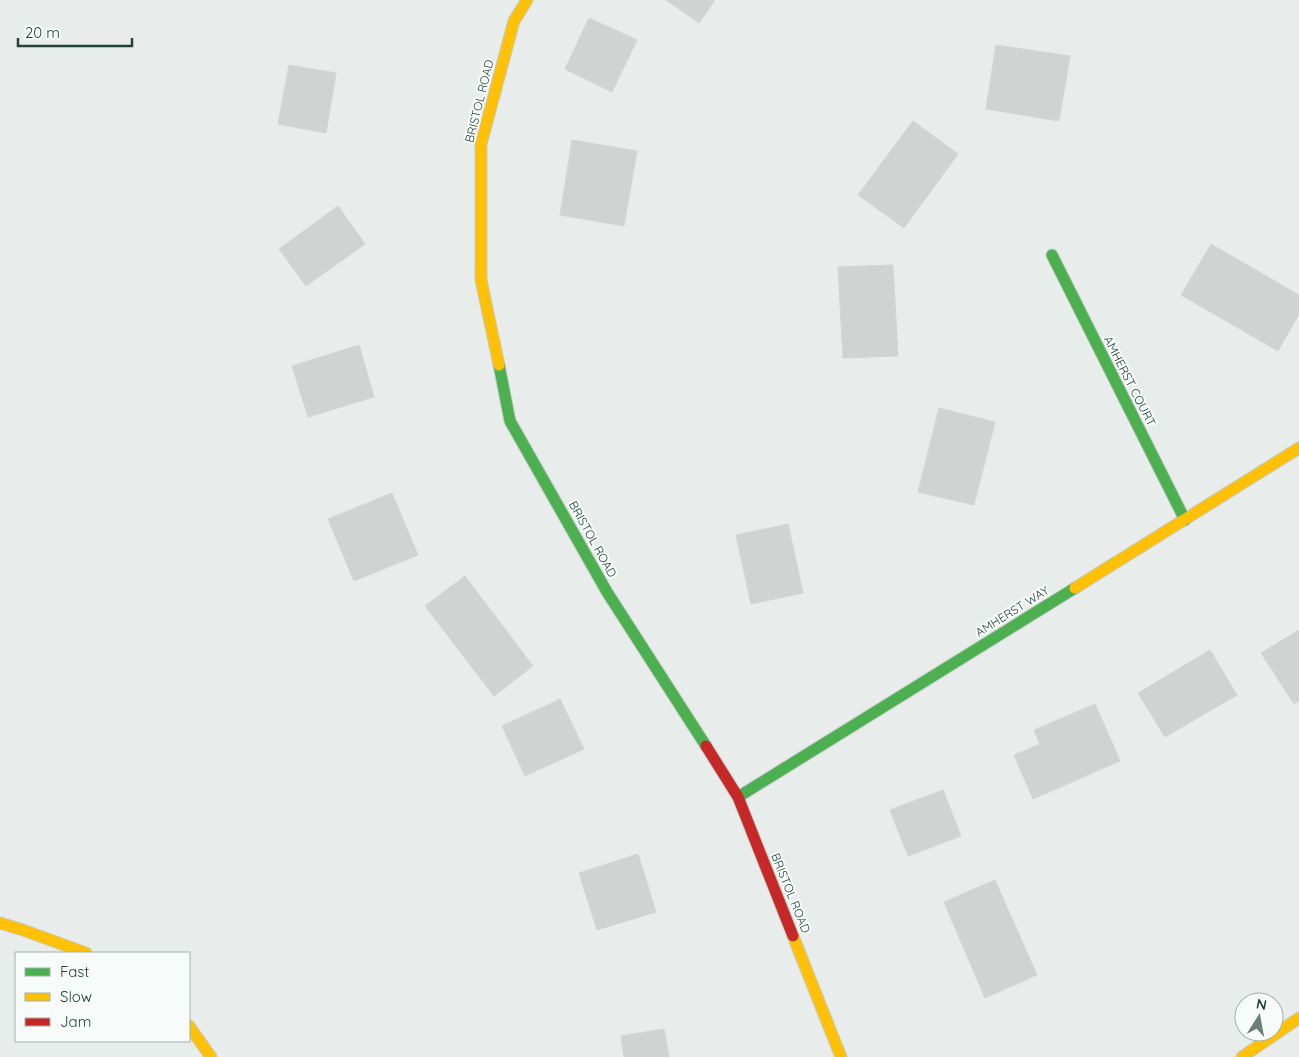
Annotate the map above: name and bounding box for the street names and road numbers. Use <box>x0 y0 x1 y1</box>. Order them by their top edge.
street label: BRISTOL ROAD <box>461 58 497 144</box>
street label: AMHERST COURT <box>1101 333 1159 429</box>
street label: BRISTOL ROAD <box>566 498 620 580</box>
street label: AMHERST WAY <box>973 582 1052 640</box>
street label: BRISTOL ROAD <box>768 851 814 936</box>

